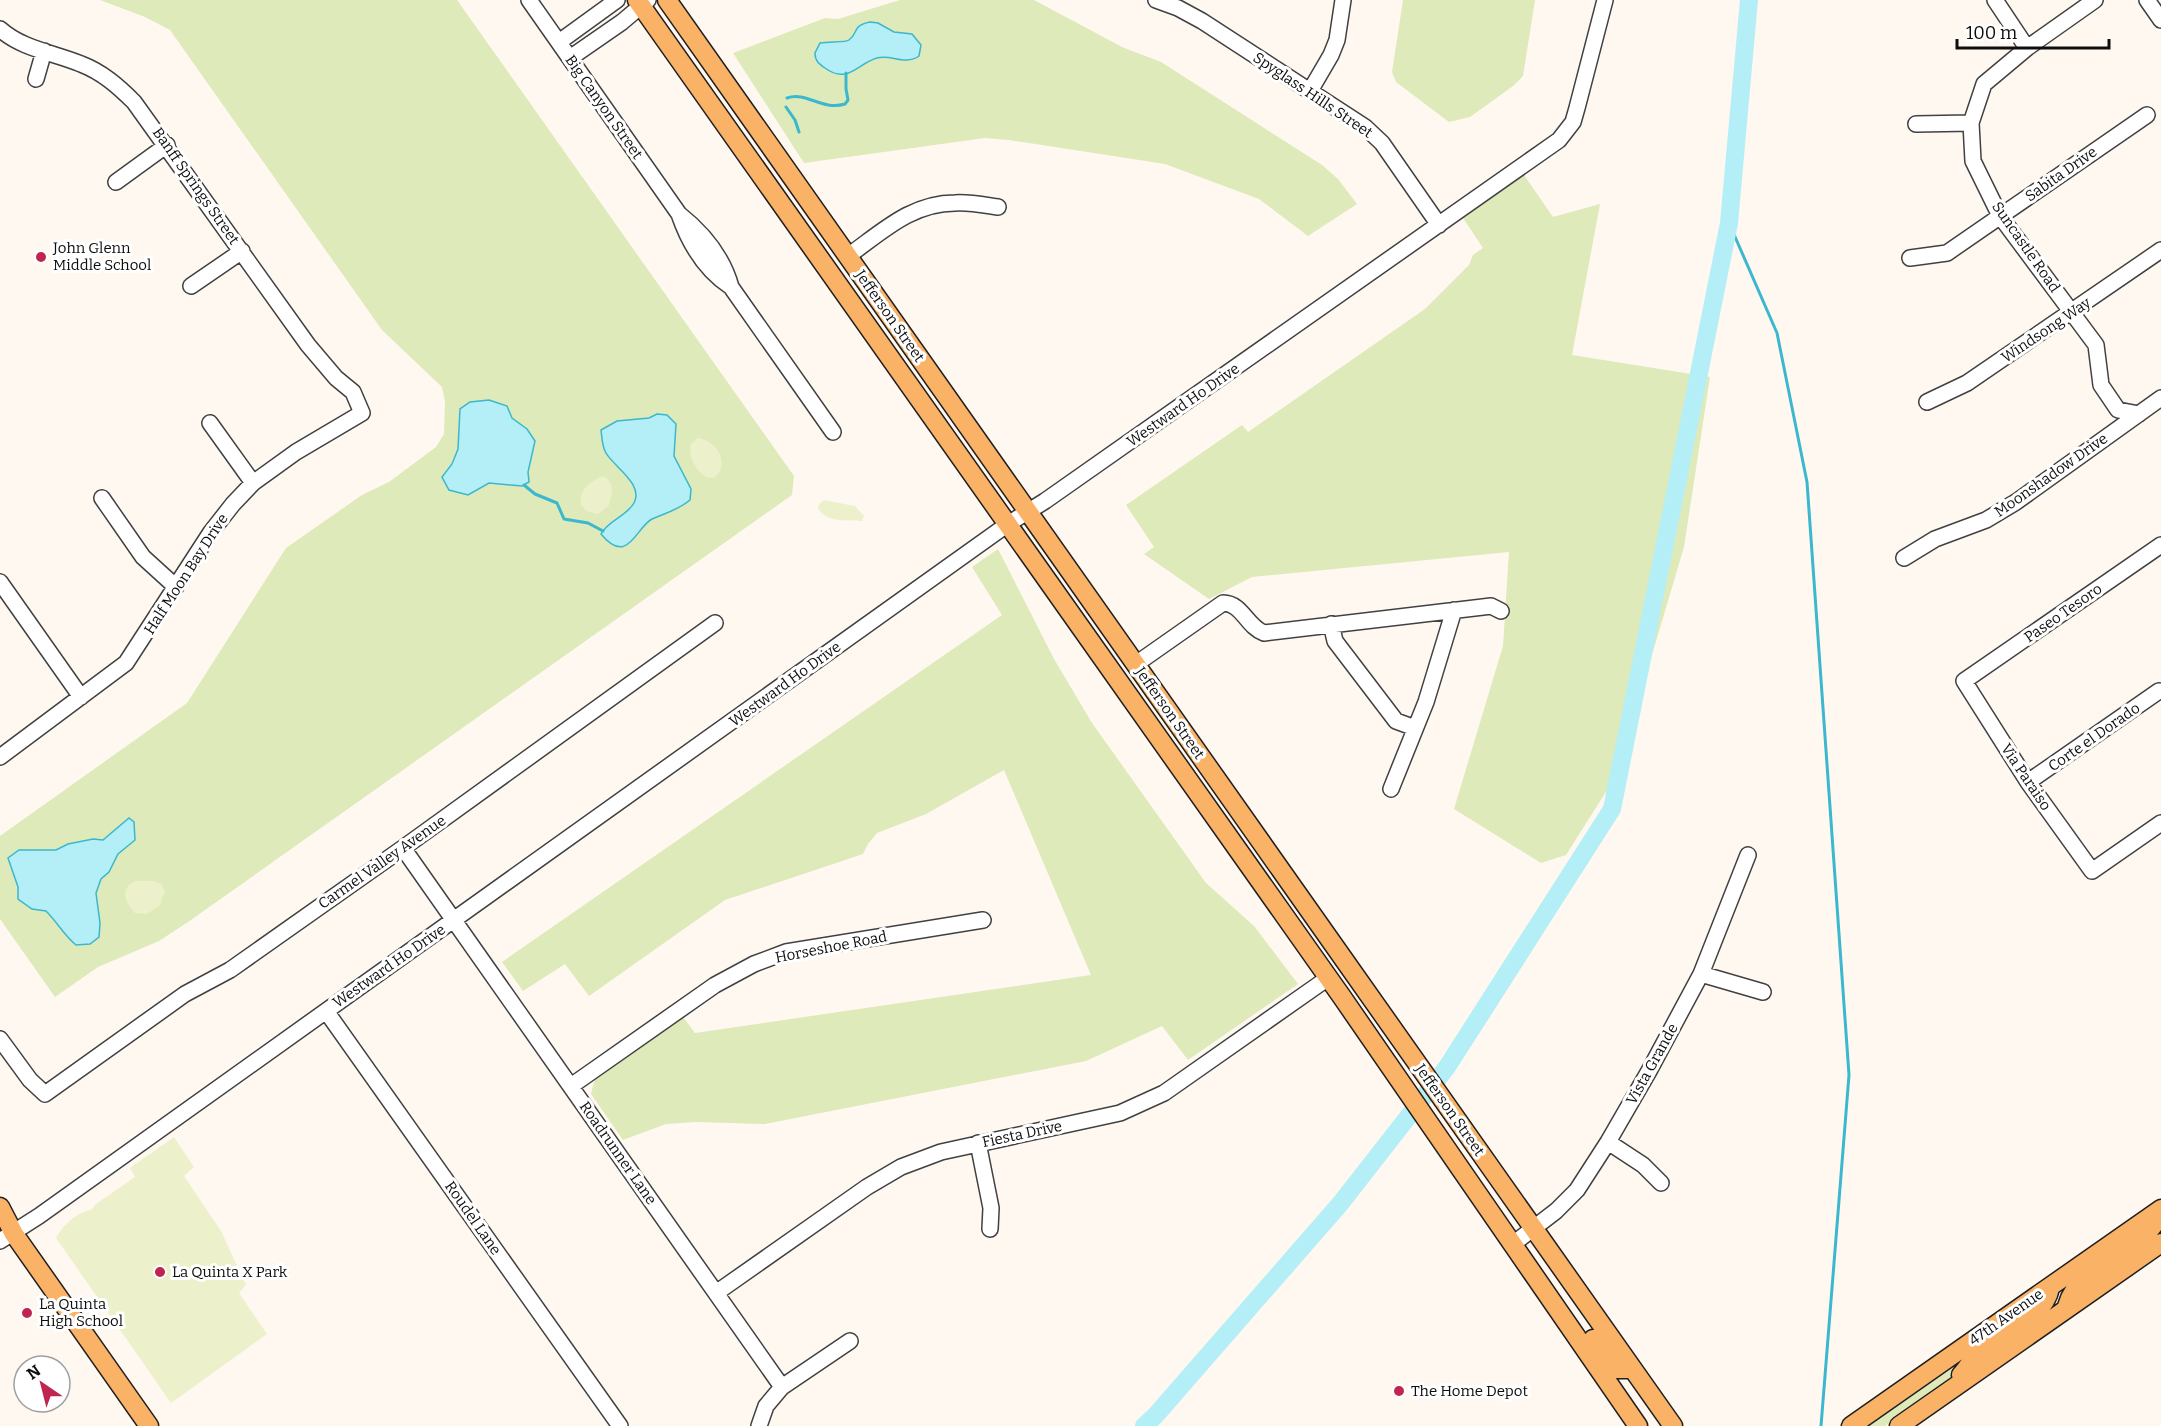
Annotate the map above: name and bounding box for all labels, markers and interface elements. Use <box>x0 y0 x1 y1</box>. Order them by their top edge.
scale bar <box>1957 12 2108 50</box>
text: 100 m <box>1966 22 2017 44</box>
street label: Spyglass Hills Street <box>1250 48 1377 142</box>
street label: Big Canyon Street <box>561 51 647 163</box>
street label: Banff Springs Street <box>149 124 244 248</box>
street label: Sabita Drive <box>2022 143 2100 205</box>
street label: Suncastle Road <box>1988 198 2064 296</box>
place label: John Glenn Middle School <box>52 239 151 274</box>
marker: John Glenn Middle School <box>34 250 48 264</box>
street label: Jefferson Street <box>851 266 929 366</box>
street label: Windsong Way <box>1998 293 2094 367</box>
street label: Westward Ho Drive <box>1123 359 1243 451</box>
street label: Moonshadow Drive <box>1991 429 2111 521</box>
street label: Half Moon Bay Drive <box>140 510 232 638</box>
street label: Paseo Tesoro <box>2021 580 2105 646</box>
street label: Westward Ho Drive <box>726 638 844 730</box>
street label: Jefferson Street <box>1131 663 1209 763</box>
street label: Corte el Dorado <box>2045 699 2143 775</box>
street label: Via Paraiso <box>1997 740 2055 814</box>
street label: Carmel Valley Avenue <box>315 811 449 913</box>
street label: Westward Ho Drive <box>329 920 449 1012</box>
street label: Horseshoe Road <box>773 927 889 967</box>
street label: Vista Grande <box>1622 1020 1682 1108</box>
street label: Jefferson Street <box>1411 1060 1489 1160</box>
street label: Roadrunner Lane <box>576 1098 660 1208</box>
street label: Fiesta Drive <box>980 1117 1064 1151</box>
street label: Roudel Lane <box>441 1178 505 1258</box>
place label: La Quinta X Park <box>172 1263 288 1281</box>
marker: La Quinta X Park <box>153 1265 167 1279</box>
street label: 47th Avenue <box>1965 1285 2047 1349</box>
place label: La Quinta High School <box>39 1295 123 1330</box>
marker: La Quinta High School <box>20 1306 34 1320</box>
north arrow <box>12 1354 72 1414</box>
text: N <box>23 1361 44 1383</box>
place label: The Home Depot <box>1411 1382 1528 1400</box>
marker: The Home Depot <box>1392 1384 1406 1398</box>

